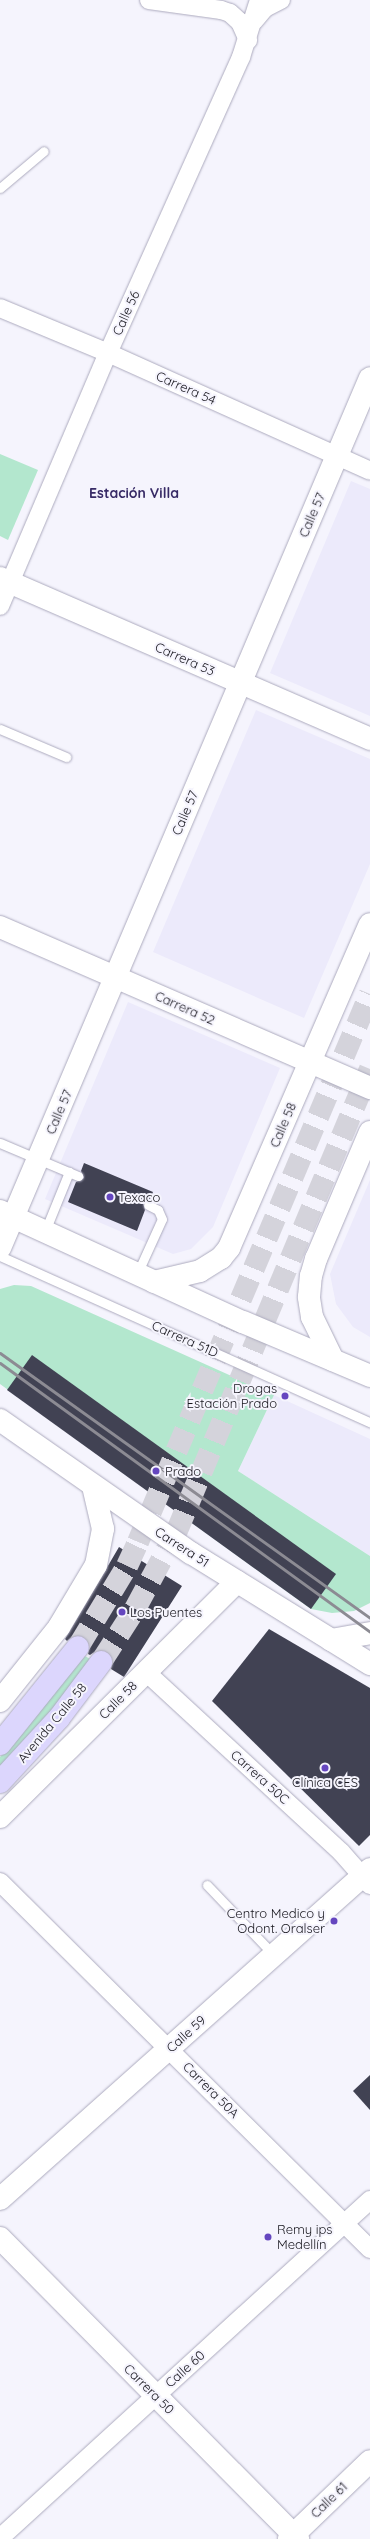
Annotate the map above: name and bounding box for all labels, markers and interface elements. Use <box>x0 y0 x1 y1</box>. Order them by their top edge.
street label: Calle 56 <box>109 288 143 338</box>
street label: Carrera 54 <box>154 368 218 408</box>
district label: Estación Villa <box>89 485 179 501</box>
street label: Calle 57 <box>296 490 328 540</box>
street label: Carrera 53 <box>153 639 217 679</box>
street label: Calle 57 <box>169 788 201 838</box>
street label: Carrera 52 <box>153 988 217 1028</box>
street label: Calle 57 <box>43 1087 75 1137</box>
street label: Calle 58 <box>267 1100 299 1150</box>
place label: Texaco <box>118 1189 160 1205</box>
marker: Texaco <box>105 1192 115 1202</box>
street label: Carrera 51D <box>149 1317 221 1361</box>
place label: Drogas Estación Prado <box>187 1381 277 1412</box>
marker: Drogas Estación Prado <box>280 1391 290 1401</box>
place label: Prado <box>165 1463 201 1479</box>
marker: Prado <box>150 1465 162 1477</box>
street label: Carrera 51 <box>152 1524 212 1570</box>
place label: Los Puentes <box>130 1604 202 1620</box>
marker: Los Puentes <box>117 1607 127 1617</box>
street label: Calle 58 <box>96 1678 140 1722</box>
street label: Avenida Calle 58 <box>14 1680 90 1766</box>
street label: Carrera 50C <box>228 1747 292 1807</box>
marker: Clínica CES <box>320 1763 330 1773</box>
place label: Clínica CES <box>292 1774 358 1790</box>
place label: Centro Medico y Odont. Oralser <box>227 1906 325 1937</box>
marker: Centro Medico y Odont. Oralser <box>328 1915 340 1927</box>
street label: Calle 59 <box>163 2012 209 2056</box>
street label: Carrera 50A <box>180 2059 242 2121</box>
place label: Remy ips Medellín <box>277 2222 332 2253</box>
marker: Remy ips Medellín <box>262 2231 274 2243</box>
street label: Calle 60 <box>162 2347 208 2391</box>
street label: Carrera 50 <box>121 2361 177 2417</box>
street label: Calle 61 <box>307 2479 351 2521</box>

